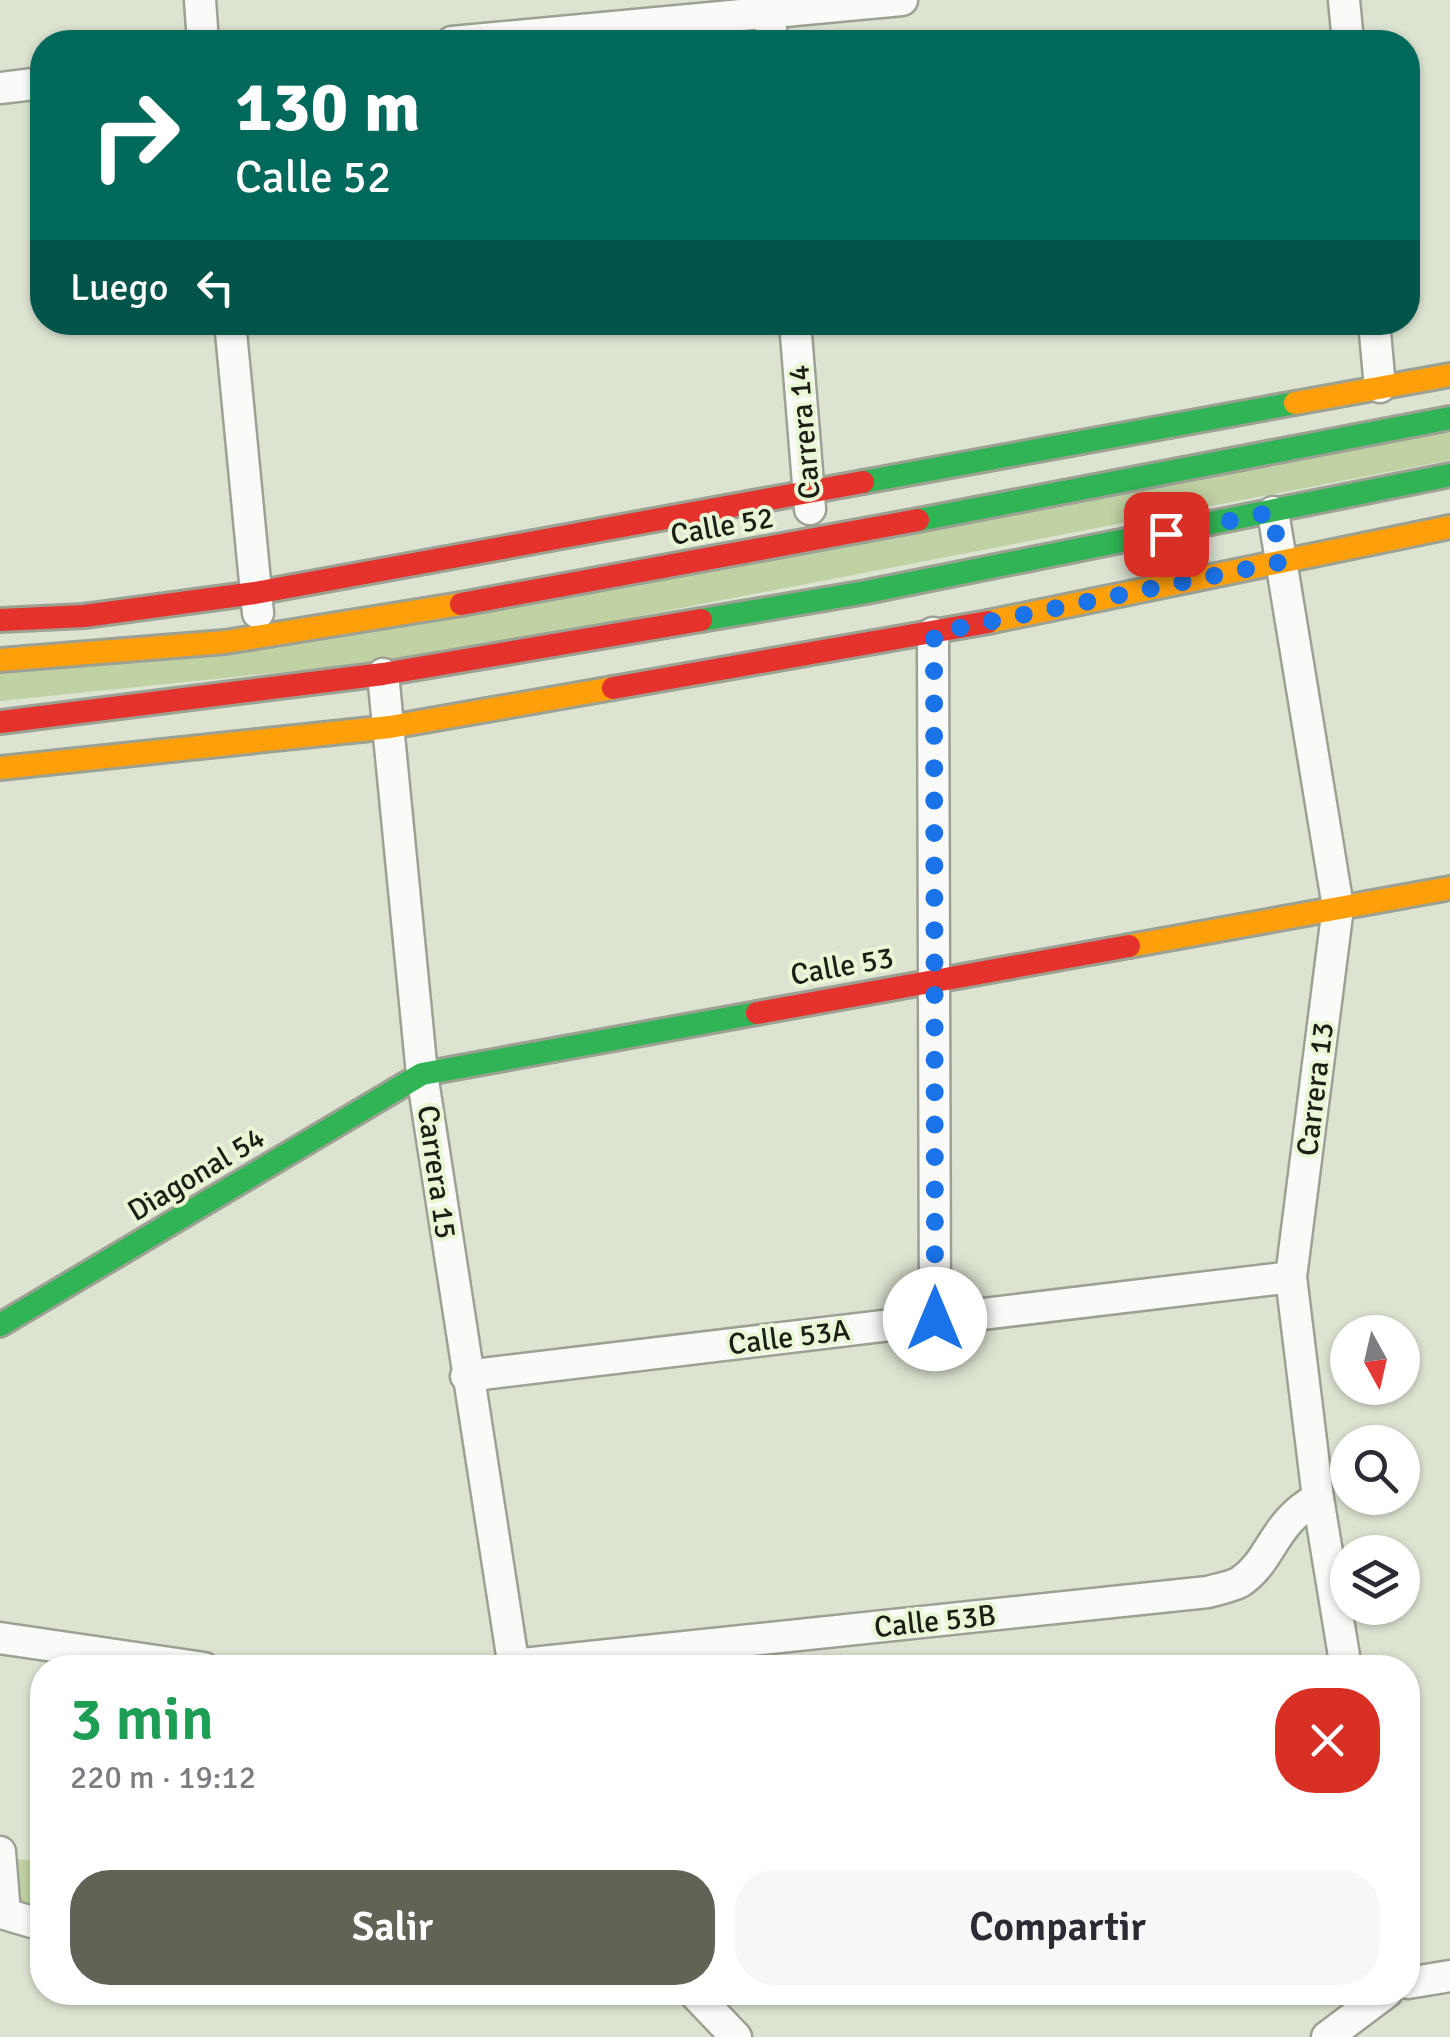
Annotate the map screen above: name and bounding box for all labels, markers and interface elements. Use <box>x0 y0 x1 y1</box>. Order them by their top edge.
text: 130 m <box>235 64 420 150</box>
icon: right <box>70 70 200 200</box>
text: Calle 52 <box>235 150 391 205</box>
icon: left <box>188 260 243 315</box>
text: Luego <box>70 264 168 311</box>
street label: Carrera 14 <box>780 363 829 501</box>
pin <box>1124 492 1209 577</box>
street label: Calle 52 <box>668 499 777 554</box>
icon: arrive <box>1139 507 1194 562</box>
street label: Calle 53 <box>788 939 897 994</box>
street label: Carrera 13 <box>1289 1020 1342 1158</box>
street label: Carrera 15 <box>409 1103 464 1241</box>
street label: Diagonal 54 <box>121 1119 272 1230</box>
position arrow <box>883 1267 987 1371</box>
street label: Calle 53A <box>726 1312 852 1363</box>
north arrow <box>1330 1315 1420 1405</box>
map controls <box>1330 1315 1420 1625</box>
button: search <box>1330 1425 1420 1515</box>
button: layers <box>1330 1535 1420 1625</box>
street label: Calle 53B <box>872 1597 998 1646</box>
text: 3 min <box>70 1683 214 1757</box>
button: close <box>1275 1688 1380 1793</box>
text: 220 m · 19:12 <box>70 1758 256 1797</box>
button: Salir <box>70 1870 715 1985</box>
button: Compartir <box>735 1870 1380 1985</box>

